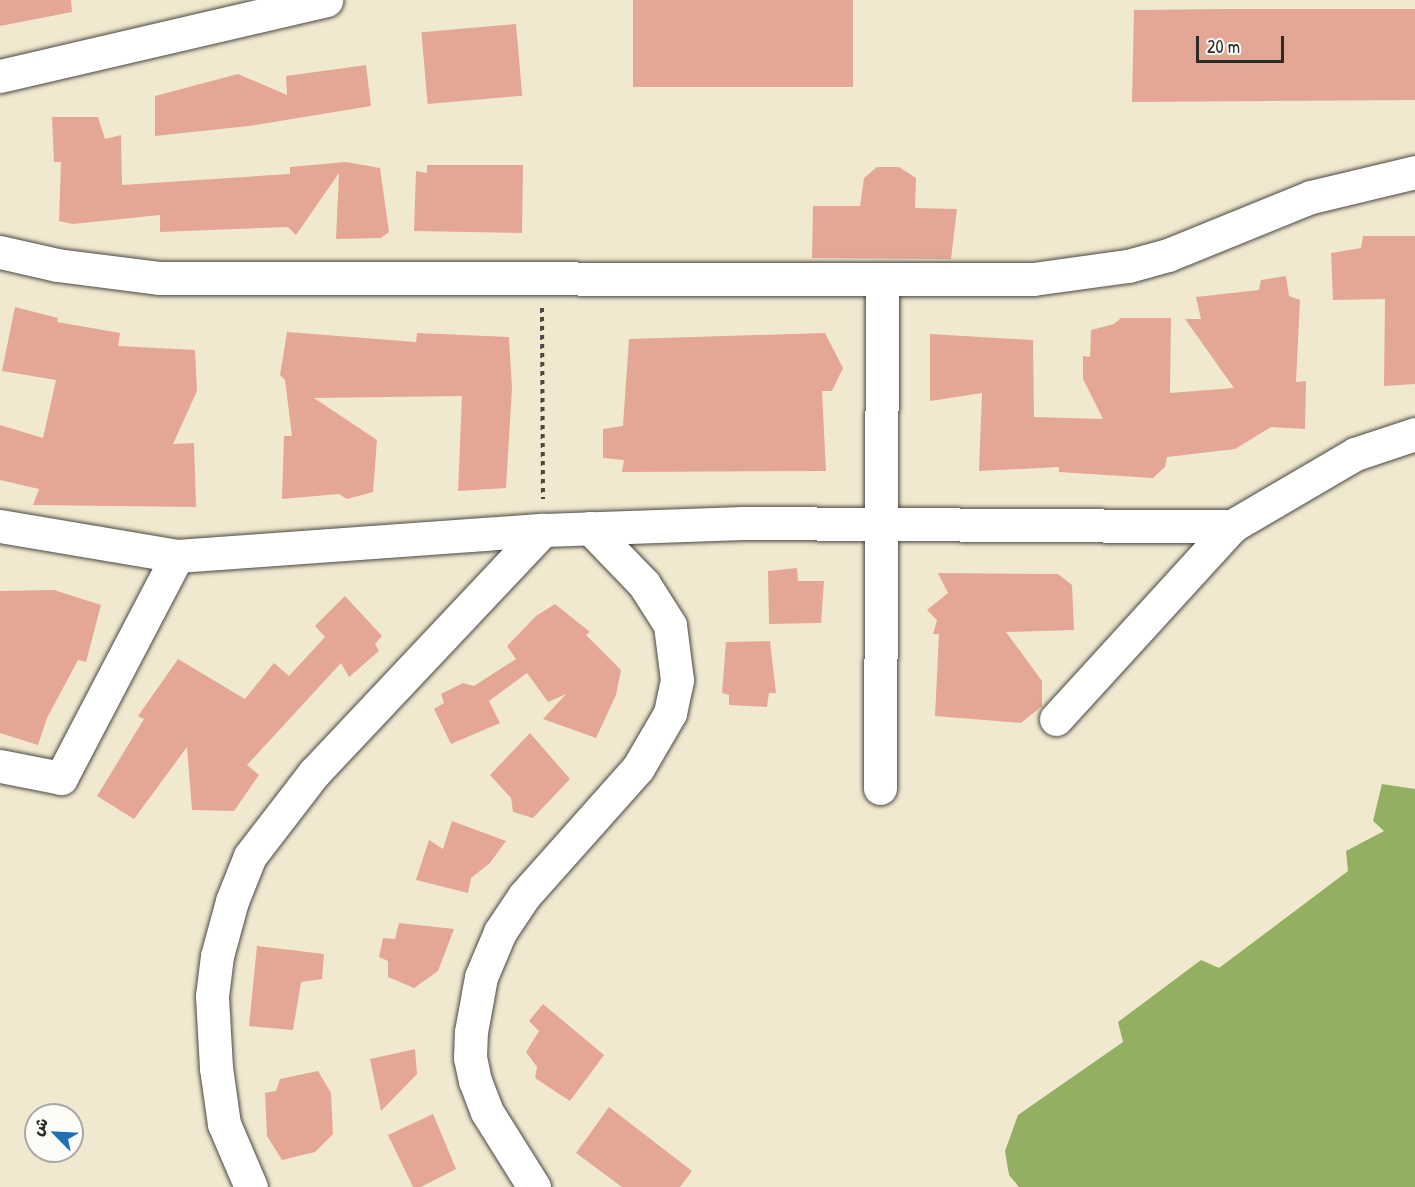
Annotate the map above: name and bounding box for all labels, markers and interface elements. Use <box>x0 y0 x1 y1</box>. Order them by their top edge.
scale bar <box>1199 24 1288 62</box>
text: 20 m <box>1207 34 1240 59</box>
north arrow <box>24 1103 84 1163</box>
text: ش <box>26 1114 53 1139</box>

